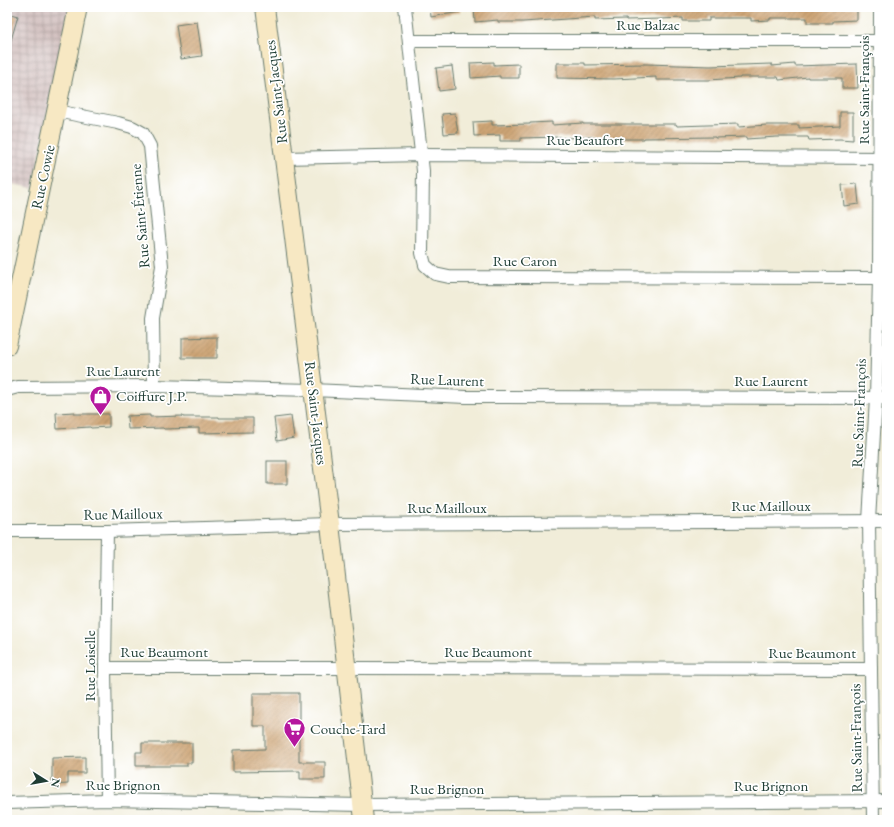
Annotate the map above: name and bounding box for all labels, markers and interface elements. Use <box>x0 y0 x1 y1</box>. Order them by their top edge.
street label: Rue Balzac <box>616 15 680 34</box>
street label: Rue Saint-François <box>854 35 873 145</box>
street label: Rue Saint-Jacques <box>260 39 291 145</box>
street label: Rue Beaufort <box>546 130 624 149</box>
street label: Rue Cowie <box>26 143 59 211</box>
street label: Rue Saint-Étienne <box>125 163 154 269</box>
street label: Rue Caron <box>493 251 557 270</box>
street label: Rue Saint-François <box>847 358 870 468</box>
street label: Rue Saint-Jacques <box>301 360 332 466</box>
street label: Rue Laurent <box>86 361 160 380</box>
street label: Rue Laurent <box>410 369 484 390</box>
street label: Rue Laurent <box>734 371 808 390</box>
shop icon: Coiffure J.P. <box>87 383 113 416</box>
place label: Coiffure J.P. <box>116 386 187 405</box>
street label: Rue Mailloux <box>731 496 811 515</box>
street label: Rue Mailloux <box>407 498 487 517</box>
street label: Rue Mailloux <box>83 503 163 524</box>
street label: Rue Loiselle <box>80 630 99 702</box>
street label: Rue Beaumont <box>120 642 208 661</box>
street label: Rue Beaumont <box>444 642 532 661</box>
street label: Rue Beaumont <box>768 643 856 662</box>
street label: Rue Saint-François <box>845 683 866 793</box>
supermarket icon: Couche-Tard <box>282 716 308 749</box>
place label: Couche-Tard <box>310 719 386 738</box>
north arrow <box>26 761 66 801</box>
street label: Rue Brignon <box>86 775 160 794</box>
street label: Rue Brignon <box>734 776 808 795</box>
text: N <box>48 777 64 789</box>
street label: Rue Brignon <box>410 779 484 798</box>

